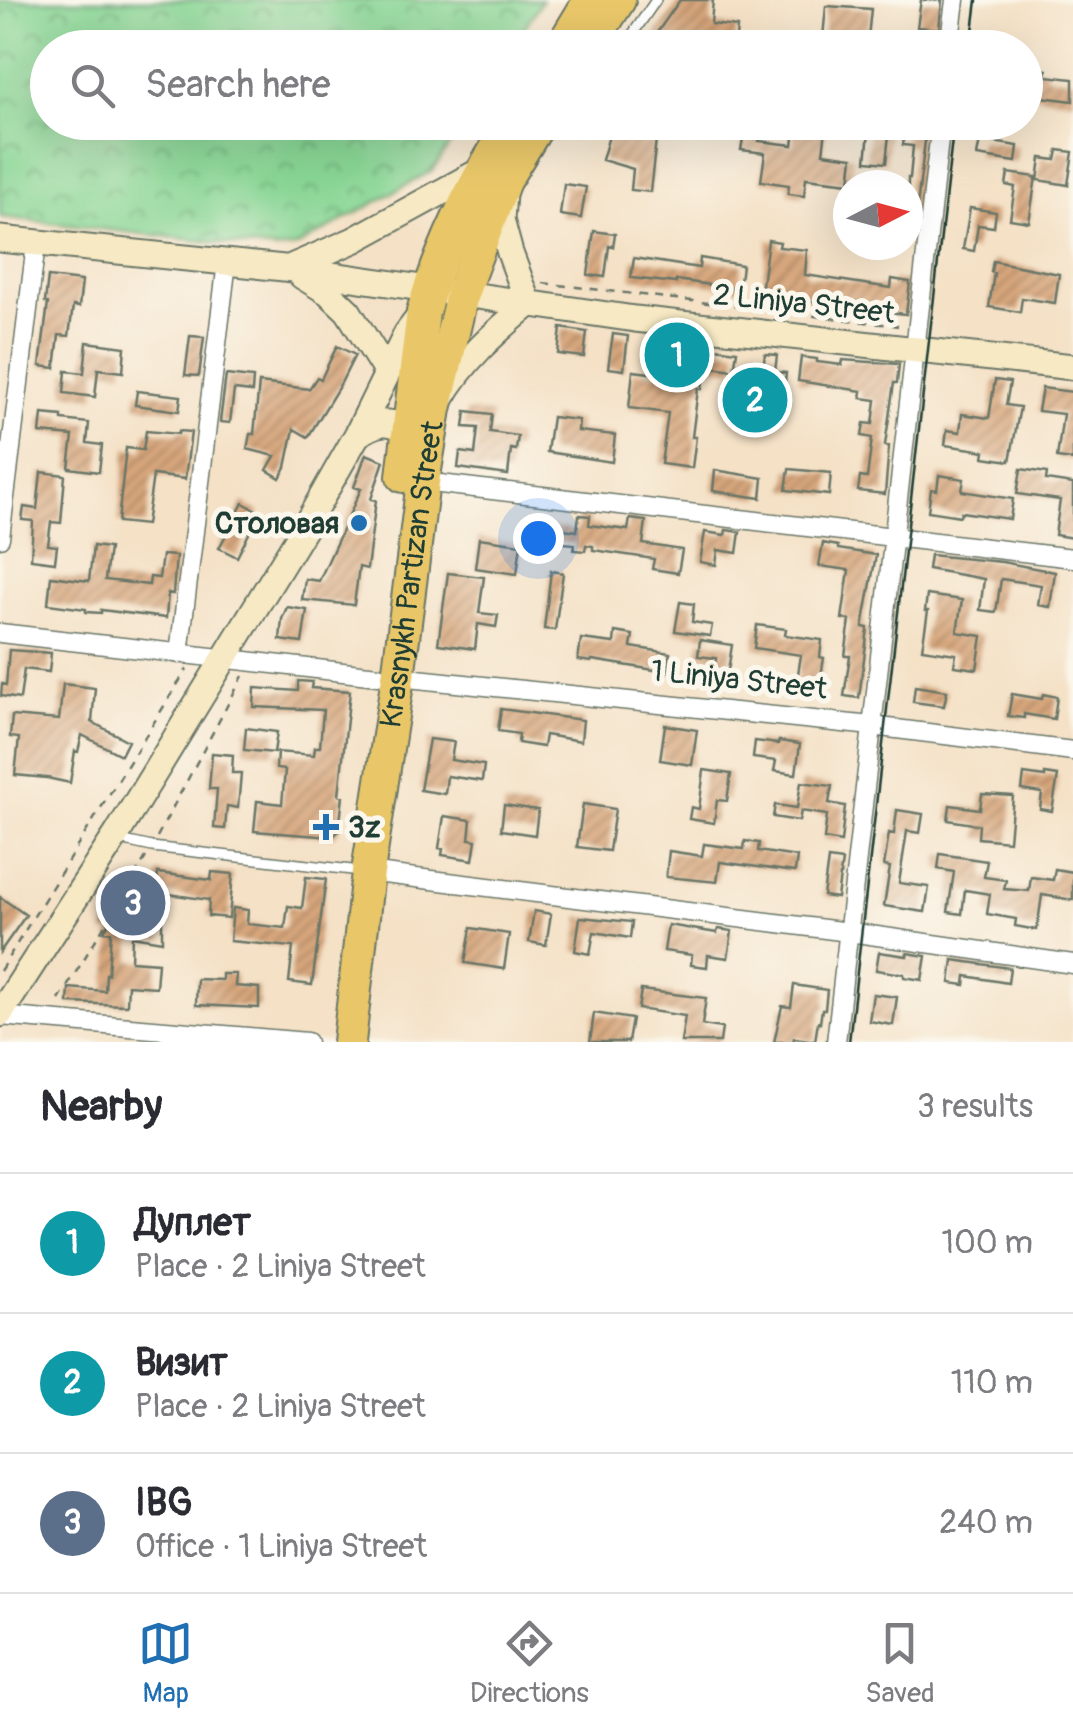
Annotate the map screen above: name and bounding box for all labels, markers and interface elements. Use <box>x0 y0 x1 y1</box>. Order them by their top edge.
search box <box>30 30 1043 140</box>
icon: search <box>65 58 120 113</box>
text: Search here <box>145 61 331 109</box>
north arrow <box>833 170 923 260</box>
street label: 2 Liniya Street <box>711 276 897 332</box>
pin: 1 <box>644 318 710 392</box>
pin: 2 <box>722 362 788 438</box>
street label: Krasnykh Partizan Street <box>372 417 451 730</box>
place label: Столовая <box>215 505 339 542</box>
marker: Столовая <box>348 512 370 534</box>
your location <box>513 513 564 564</box>
street label: 1 Liniya Street <box>649 652 830 708</box>
place label: 3z <box>348 809 381 846</box>
marker: 3z <box>313 814 339 840</box>
pin: 3 <box>100 866 166 940</box>
text: Nearby <box>40 1081 162 1133</box>
text: 3 results <box>917 1087 1033 1127</box>
text: Дуплет <box>135 1199 251 1247</box>
text: 1 <box>66 1223 79 1263</box>
text: 100 m <box>941 1223 1033 1263</box>
text: Place · 2 Liniya Street <box>135 1247 426 1287</box>
text: Визит <box>135 1339 228 1387</box>
text: 2 <box>64 1363 81 1403</box>
text: 110 m <box>951 1363 1033 1403</box>
text: Place · 2 Liniya Street <box>135 1387 426 1427</box>
text: IBG <box>135 1479 192 1527</box>
text: 3 <box>64 1503 81 1543</box>
text: 240 m <box>939 1503 1033 1543</box>
text: Office · 1 Liniya Street <box>135 1527 427 1567</box>
tab: Map <box>138 1616 193 1711</box>
tab: Directions <box>470 1616 589 1711</box>
tab: Saved <box>865 1616 935 1711</box>

